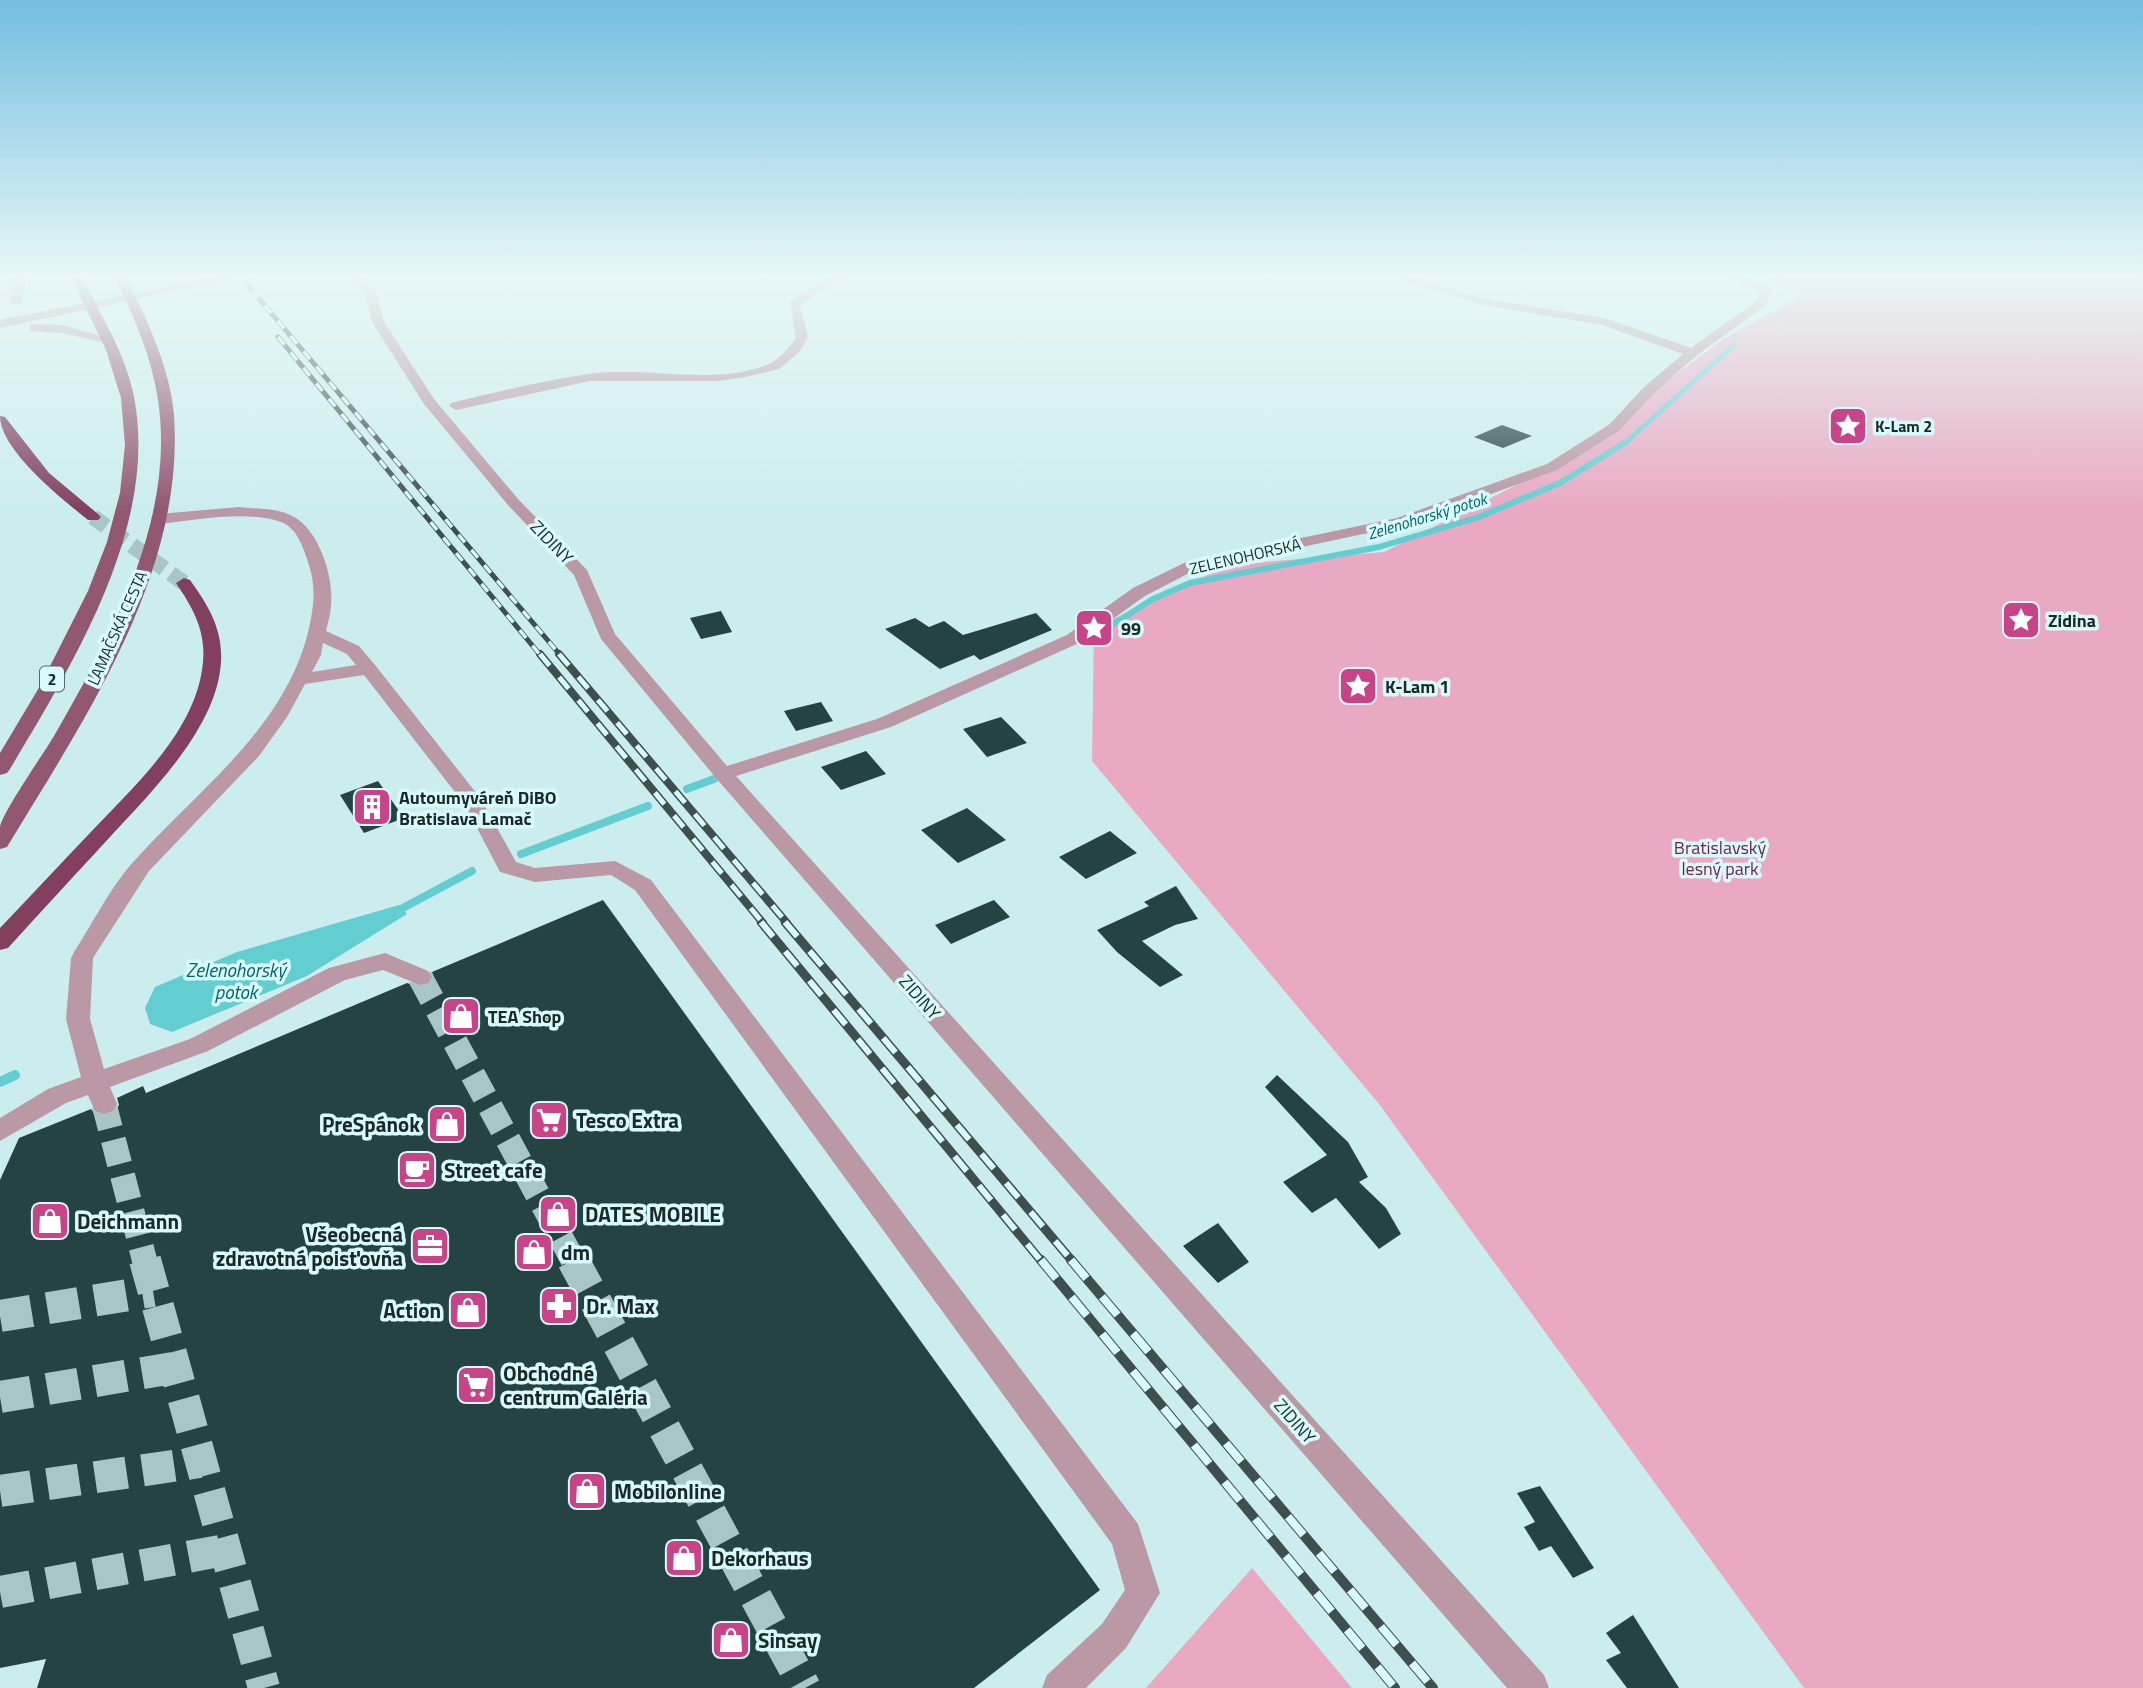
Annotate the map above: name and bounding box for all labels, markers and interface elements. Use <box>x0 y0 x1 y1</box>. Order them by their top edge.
place icon: K-Lam 2 <box>1827 405 1869 447</box>
place label: K-Lam 2 <box>1875 414 1932 438</box>
water label: Zelenohorský potok <box>1364 486 1491 546</box>
street label: ZIDINY <box>524 514 580 570</box>
street label: ZELENOHORSKÁ <box>1187 531 1304 580</box>
street label: LAMAČSKÁ CESTA <box>81 567 153 689</box>
place icon: Zidina <box>2000 599 2042 641</box>
place icon: 99 <box>1073 607 1115 649</box>
place label: Zidina <box>2048 607 2096 634</box>
place label: 99 <box>1121 615 1141 642</box>
place icon: K-Lam 1 <box>1337 665 1379 707</box>
road number: 2 <box>40 666 64 692</box>
place label: K-Lam 1 <box>1385 673 1449 700</box>
place label: Autoumyváreň DiBO Bratislava Lamač <box>399 784 557 832</box>
building icon: Autoumyváreň DiBO Bratislava Lamač <box>351 786 393 828</box>
park label: Bratislavský lesný park <box>1674 834 1766 882</box>
water label: Zelenohorský potok <box>186 955 288 1006</box>
street label: ZIDINY <box>893 969 947 1026</box>
shop icon: TEA Shop <box>440 995 482 1037</box>
place label: TEA Shop <box>488 1003 562 1030</box>
supermarket icon: Tesco Extra <box>528 1099 570 1141</box>
shop icon: PreSpánok <box>426 1103 468 1145</box>
place label: Tesco Extra <box>576 1104 679 1136</box>
place label: PreSpánok <box>322 1108 420 1140</box>
cafe icon: Street cafe <box>396 1149 438 1191</box>
place label: Street cafe <box>444 1154 543 1186</box>
shop icon: DATES MOBILE <box>537 1193 579 1235</box>
place label: DATES MOBILE <box>585 1198 721 1230</box>
shop icon: Deichmann <box>29 1200 71 1242</box>
place label: Deichmann <box>77 1205 179 1237</box>
place label: Všeobecná zdravotná poisťovňa <box>216 1218 403 1274</box>
office icon: Všeobecná zdravotná poisťovňa <box>409 1225 451 1267</box>
shop icon: dm <box>513 1231 555 1273</box>
place label: dm <box>561 1236 590 1268</box>
pharmacy icon: Dr. Max <box>538 1285 580 1327</box>
shop icon: Action <box>447 1289 489 1331</box>
place label: Dr. Max <box>586 1290 655 1322</box>
place label: Action <box>383 1294 441 1326</box>
place label: Obchodné centrum Galéria <box>503 1357 648 1413</box>
supermarket icon: Obchodné centrum Galéria <box>455 1364 497 1406</box>
street label: ZIDINY <box>1268 1393 1322 1450</box>
shop icon: Mobilonline <box>566 1470 608 1512</box>
place label: Mobilonline <box>614 1475 722 1507</box>
shop icon: Dekorhaus <box>663 1537 705 1579</box>
place label: Dekorhaus <box>711 1542 809 1574</box>
shop icon: Sinsay <box>710 1619 752 1661</box>
place label: Sinsay <box>758 1624 818 1656</box>

